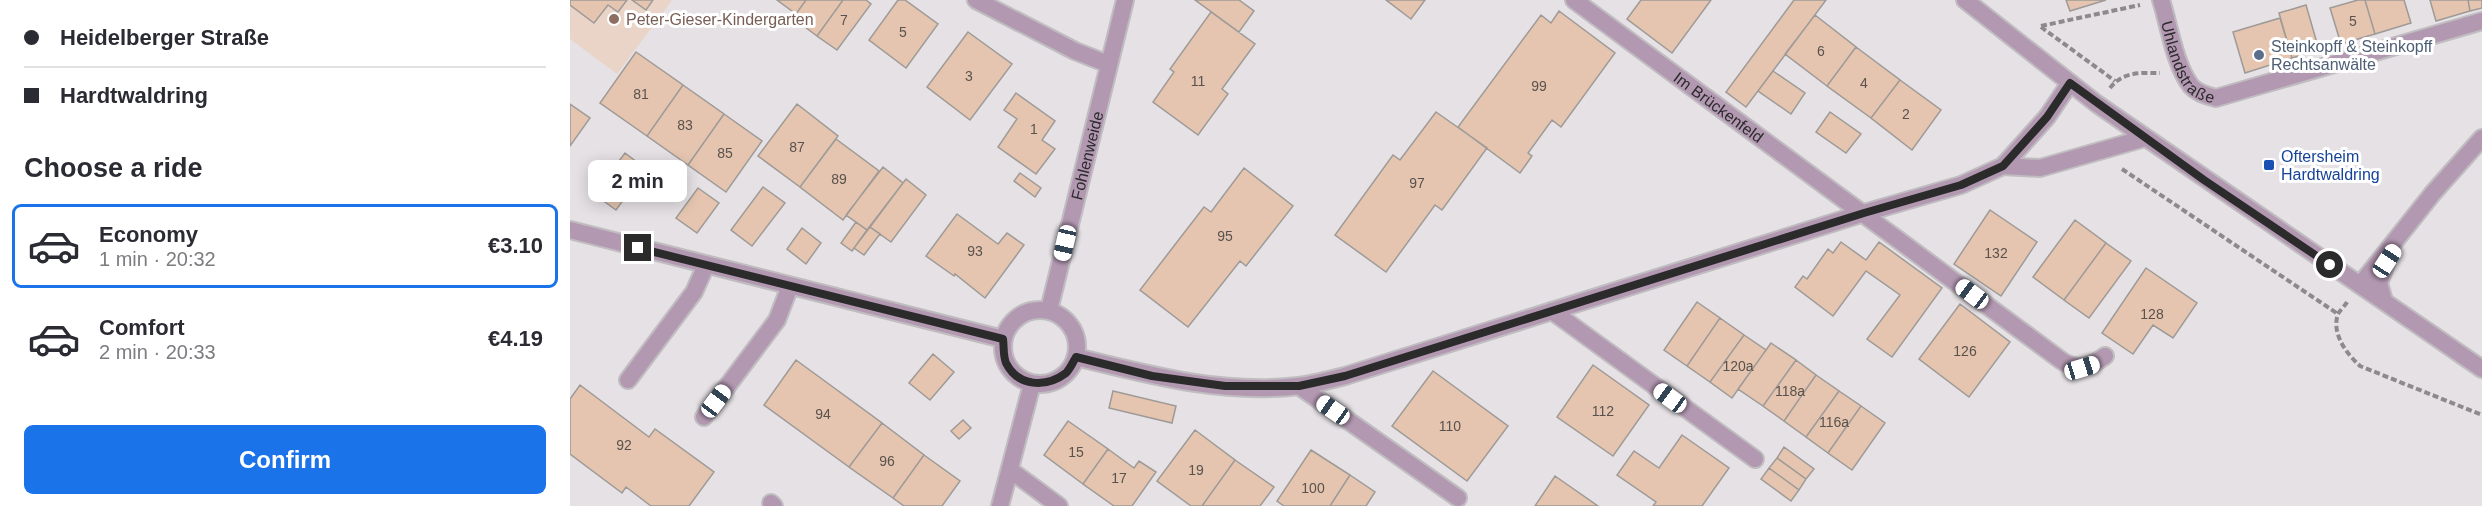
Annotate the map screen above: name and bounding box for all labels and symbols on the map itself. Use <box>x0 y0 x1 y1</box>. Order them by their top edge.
place label: Peter-Gieser-Kindergarten <box>626 11 814 28</box>
marker: Peter-Gieser-Kindergarten <box>607 12 621 26</box>
house number: 7 <box>840 12 848 28</box>
house number: 5 <box>2349 13 2357 29</box>
street label: Uhlandstraße <box>2159 19 2217 106</box>
house number: 5 <box>899 24 907 40</box>
place label: Steinkopff & Steinkopff Rechtsanwälte <box>2271 38 2433 73</box>
house number: 6 <box>1817 43 1825 59</box>
marker: Steinkopff & Steinkopff Rechtsanwälte <box>2252 48 2266 62</box>
house number: 3 <box>965 68 973 84</box>
street label: Im Brückenfeld <box>1671 68 1767 146</box>
house number: 11 <box>1191 73 1205 89</box>
house number: 4 <box>1860 75 1868 91</box>
house number: 99 <box>1531 78 1547 94</box>
house number: 81 <box>633 86 649 102</box>
house number: 2 <box>1902 106 1910 122</box>
street label: Fohlenweide <box>1068 109 1106 202</box>
house number: 83 <box>677 117 693 133</box>
house number: 1 <box>1030 121 1038 137</box>
house number: 87 <box>789 139 805 155</box>
house number: 85 <box>717 145 733 161</box>
place label: Oftersheim Hardtwaldring <box>2281 148 2380 183</box>
marker: Oftersheim Hardtwaldring <box>2262 158 2276 172</box>
callout: 2 min <box>589 161 688 203</box>
house number: 89 <box>831 171 847 187</box>
house number: 97 <box>1409 175 1425 191</box>
car <box>1052 223 1078 263</box>
house number: 95 <box>1217 228 1233 244</box>
route end <box>624 234 651 261</box>
car <box>2370 241 2404 281</box>
house number: 93 <box>967 243 983 259</box>
house number: 132 <box>1984 245 2008 261</box>
route start <box>2316 251 2343 278</box>
car <box>1952 276 1992 312</box>
house number: 128 <box>2140 306 2164 322</box>
house number: 126 <box>1953 343 1977 359</box>
car <box>2062 354 2102 382</box>
house number: 120a <box>1722 358 1754 374</box>
car <box>1650 380 1690 416</box>
car <box>698 381 734 421</box>
house number: 118a <box>1775 383 1805 399</box>
car <box>1313 392 1353 428</box>
house number: 112 <box>1592 403 1614 419</box>
house number: 94 <box>815 406 831 422</box>
house number: 116a <box>1819 414 1849 430</box>
house number: 110 <box>1439 418 1461 434</box>
house number: 92 <box>616 437 632 453</box>
house number: 15 <box>1068 444 1084 460</box>
house number: 96 <box>879 453 895 469</box>
house number: 19 <box>1188 462 1204 478</box>
house number: 17 <box>1111 470 1127 486</box>
house number: 100 <box>1301 480 1325 496</box>

